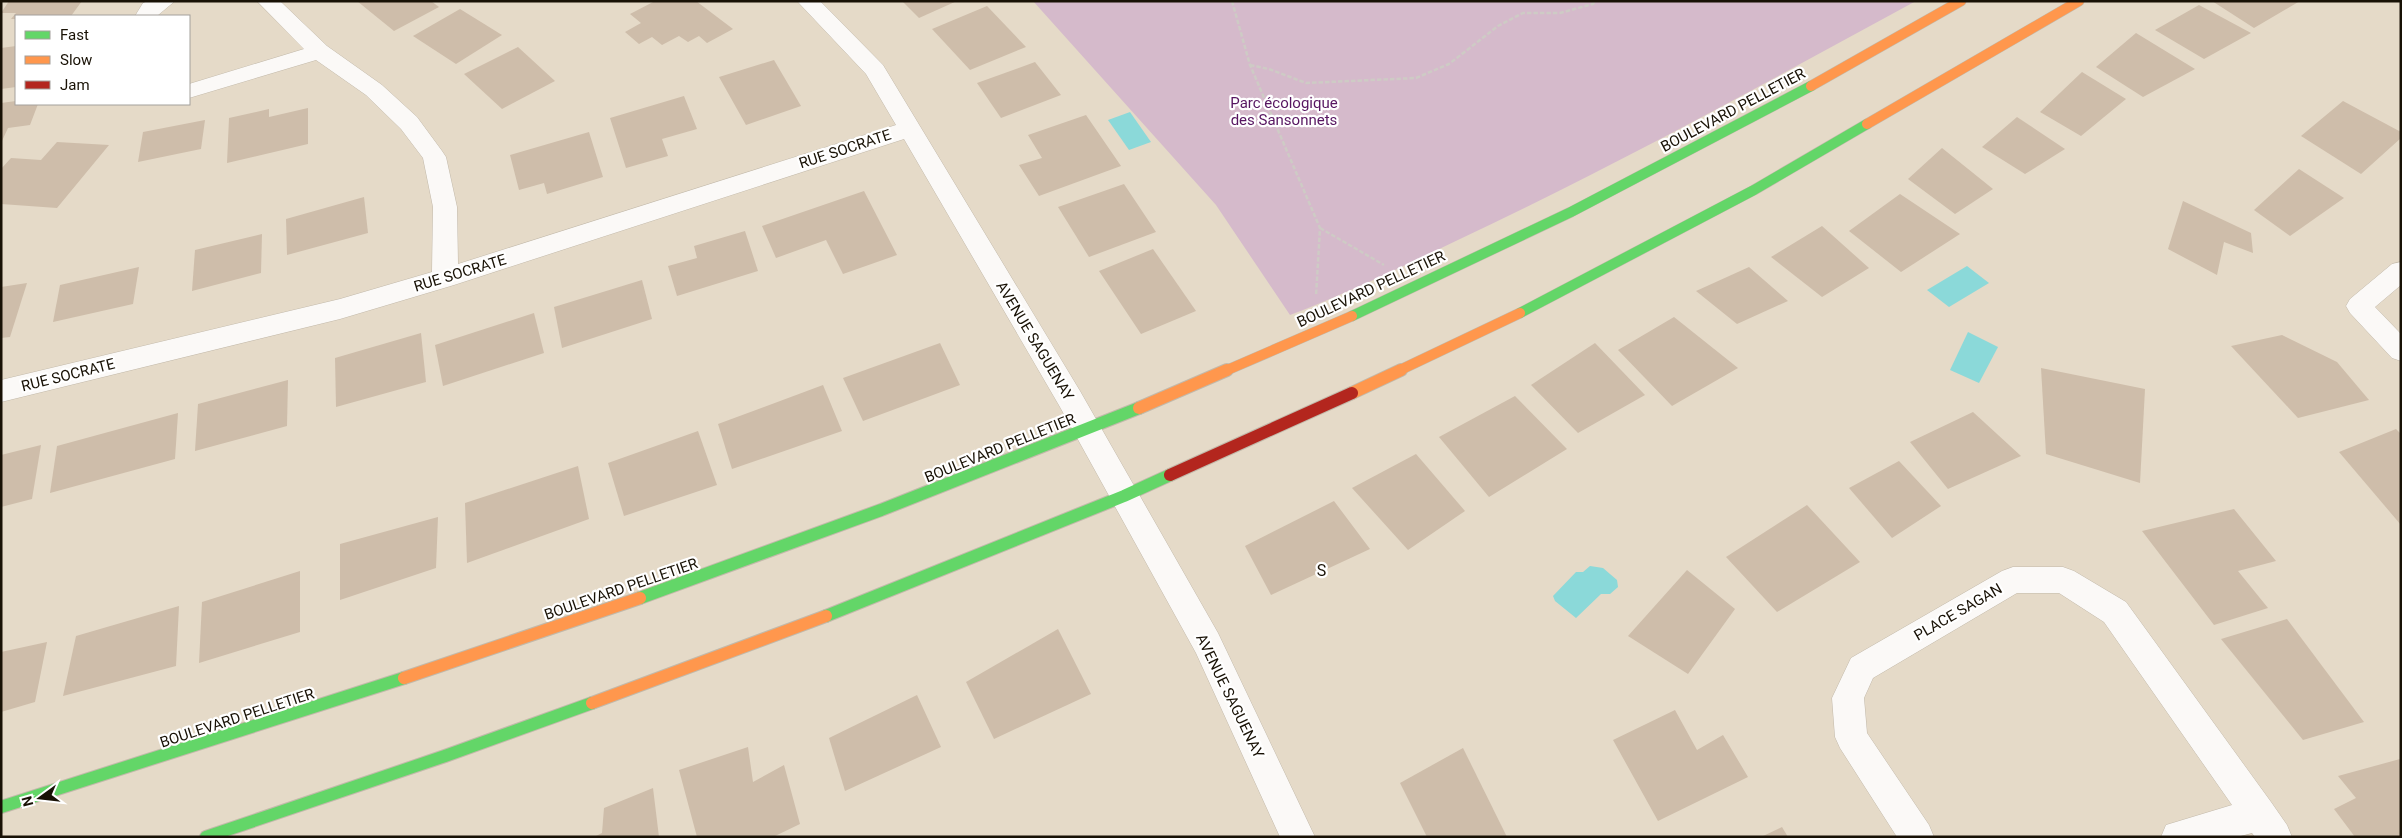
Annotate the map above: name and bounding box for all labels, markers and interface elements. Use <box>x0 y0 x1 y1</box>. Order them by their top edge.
legend <box>15 15 190 105</box>
text: Fast <box>60 26 89 44</box>
text: Slow <box>60 51 92 69</box>
street label: BOULEVARD PELLETIER <box>1658 64 1808 156</box>
text: Jam <box>60 76 90 94</box>
park label: Parc écologique des Sansonnets <box>1230 94 1338 129</box>
street label: RUE SOCRATE <box>797 125 894 172</box>
street label: BOULEVARD PELLETIER <box>1294 247 1448 331</box>
street label: RUE SOCRATE <box>412 250 509 296</box>
street label: AVENUE SAGUENAY <box>992 278 1078 404</box>
street label: RUE SOCRATE <box>19 355 117 395</box>
street label: BOULEVARD PELLETIER <box>922 409 1078 487</box>
street label: BOULEVARD PELLETIER <box>542 554 700 624</box>
district label: S <box>1317 561 1327 580</box>
street label: PLACE SAGAN <box>1911 580 2005 644</box>
street label: AVENUE SAGUENAY <box>1192 631 1268 761</box>
street label: BOULEVARD PELLETIER <box>158 685 316 751</box>
north arrow <box>15 773 65 823</box>
text: N <box>18 795 36 808</box>

